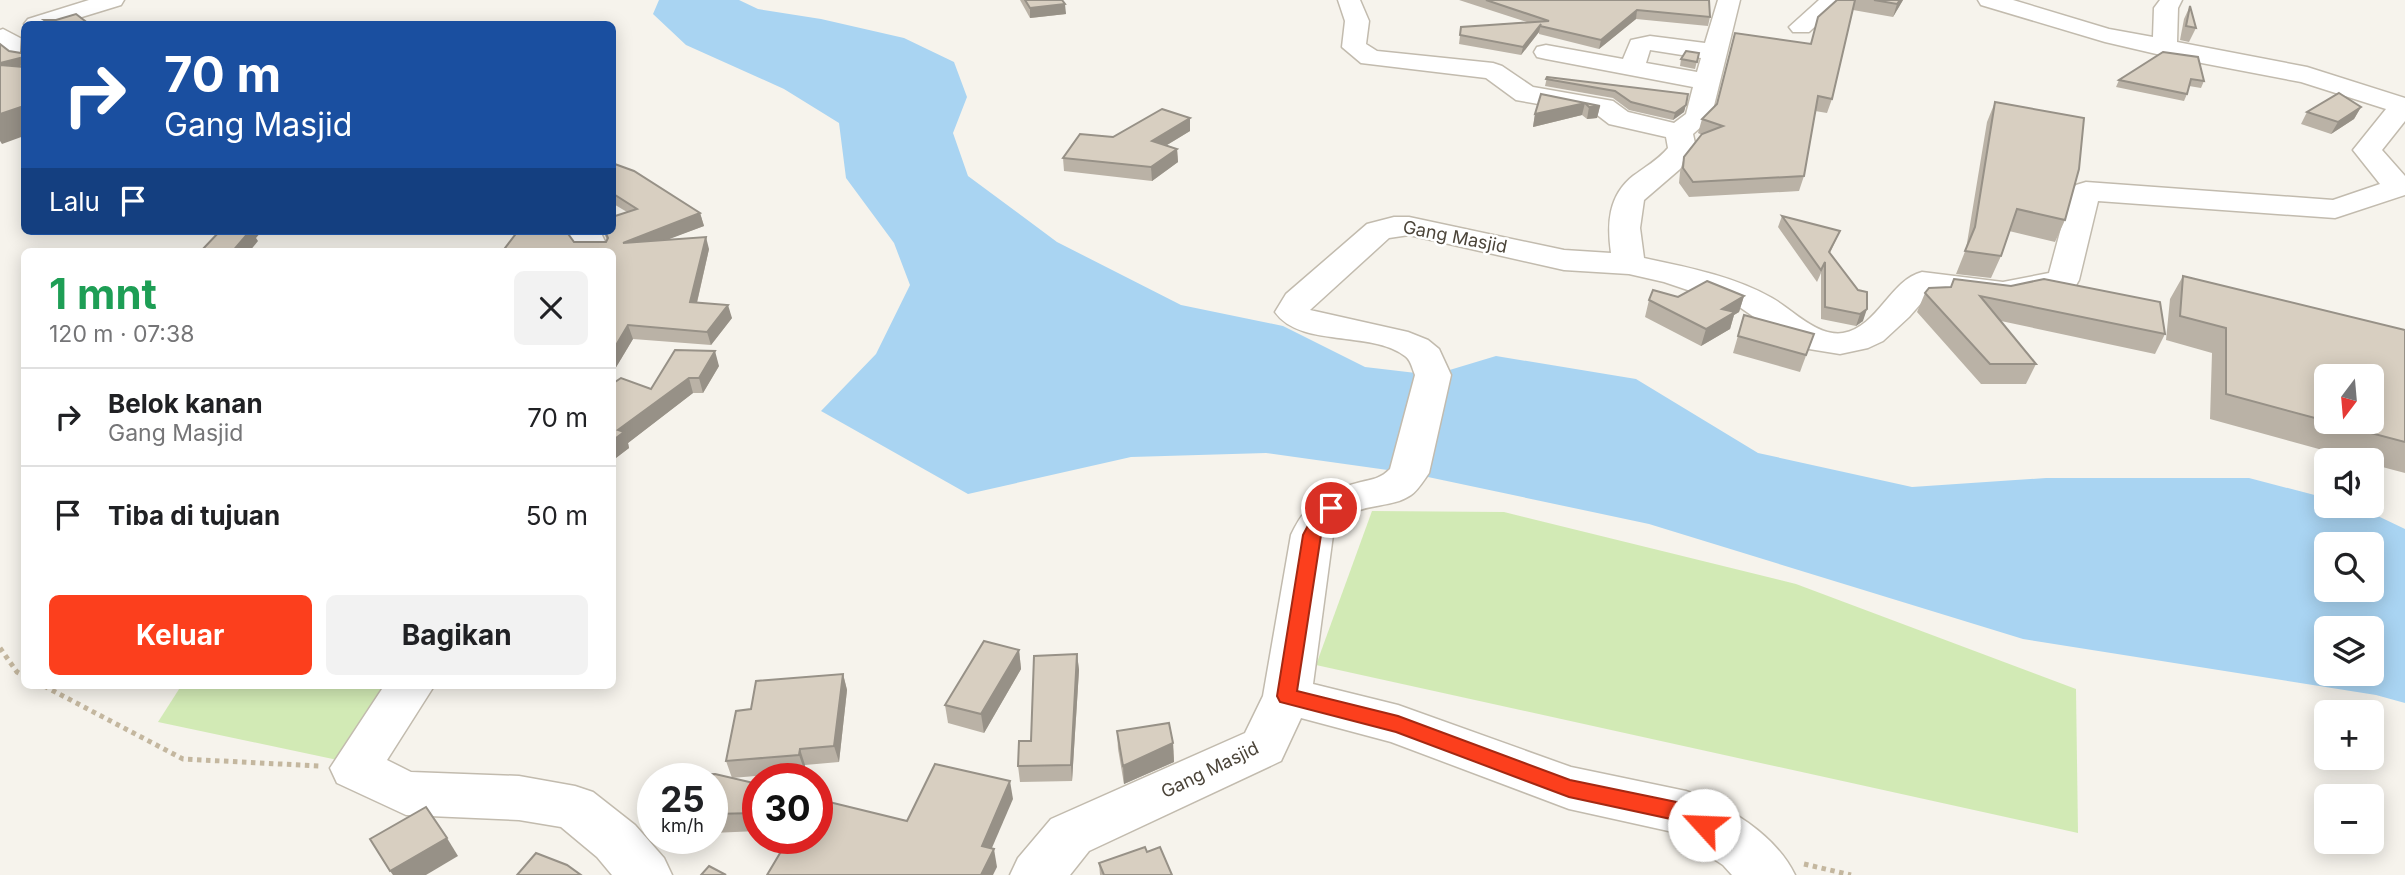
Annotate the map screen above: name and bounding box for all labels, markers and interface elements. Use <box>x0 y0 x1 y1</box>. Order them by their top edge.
text: 70 m <box>164 45 281 104</box>
icon: right <box>49 49 140 140</box>
text: Gang Masjid <box>164 105 352 144</box>
icon: arrive <box>114 182 152 220</box>
text: Lalu <box>49 186 100 217</box>
street label: Gang Masjid <box>1401 216 1509 257</box>
text: 1 mnt <box>49 268 157 319</box>
button: close <box>514 271 588 345</box>
text: 120 m · 07:38 <box>49 320 194 348</box>
north arrow <box>2314 364 2384 434</box>
map controls <box>2314 364 2384 854</box>
text: Belok kanan <box>108 388 263 419</box>
icon: right <box>49 398 87 436</box>
text: 70 m <box>527 402 588 433</box>
text: Gang Masjid <box>108 419 243 447</box>
button: sound <box>2314 448 2384 518</box>
pin <box>1301 478 1361 538</box>
icon: arrive <box>1312 489 1350 527</box>
icon: arrive <box>49 496 87 534</box>
text: Tiba di tujuan <box>108 500 280 531</box>
text: 50 m <box>526 500 588 531</box>
button: search <box>2314 532 2384 602</box>
button: Keluar <box>49 595 312 675</box>
button: Bagikan <box>326 595 588 675</box>
button: layers <box>2314 616 2384 686</box>
button: + <box>2314 700 2384 770</box>
street label: Gang Masjid <box>1158 737 1262 802</box>
speed limit sign: 30 <box>742 763 833 854</box>
text: 25 <box>660 778 705 820</box>
button: − <box>2314 784 2384 854</box>
position arrow <box>1667 788 1741 862</box>
text: km/h <box>661 815 704 836</box>

